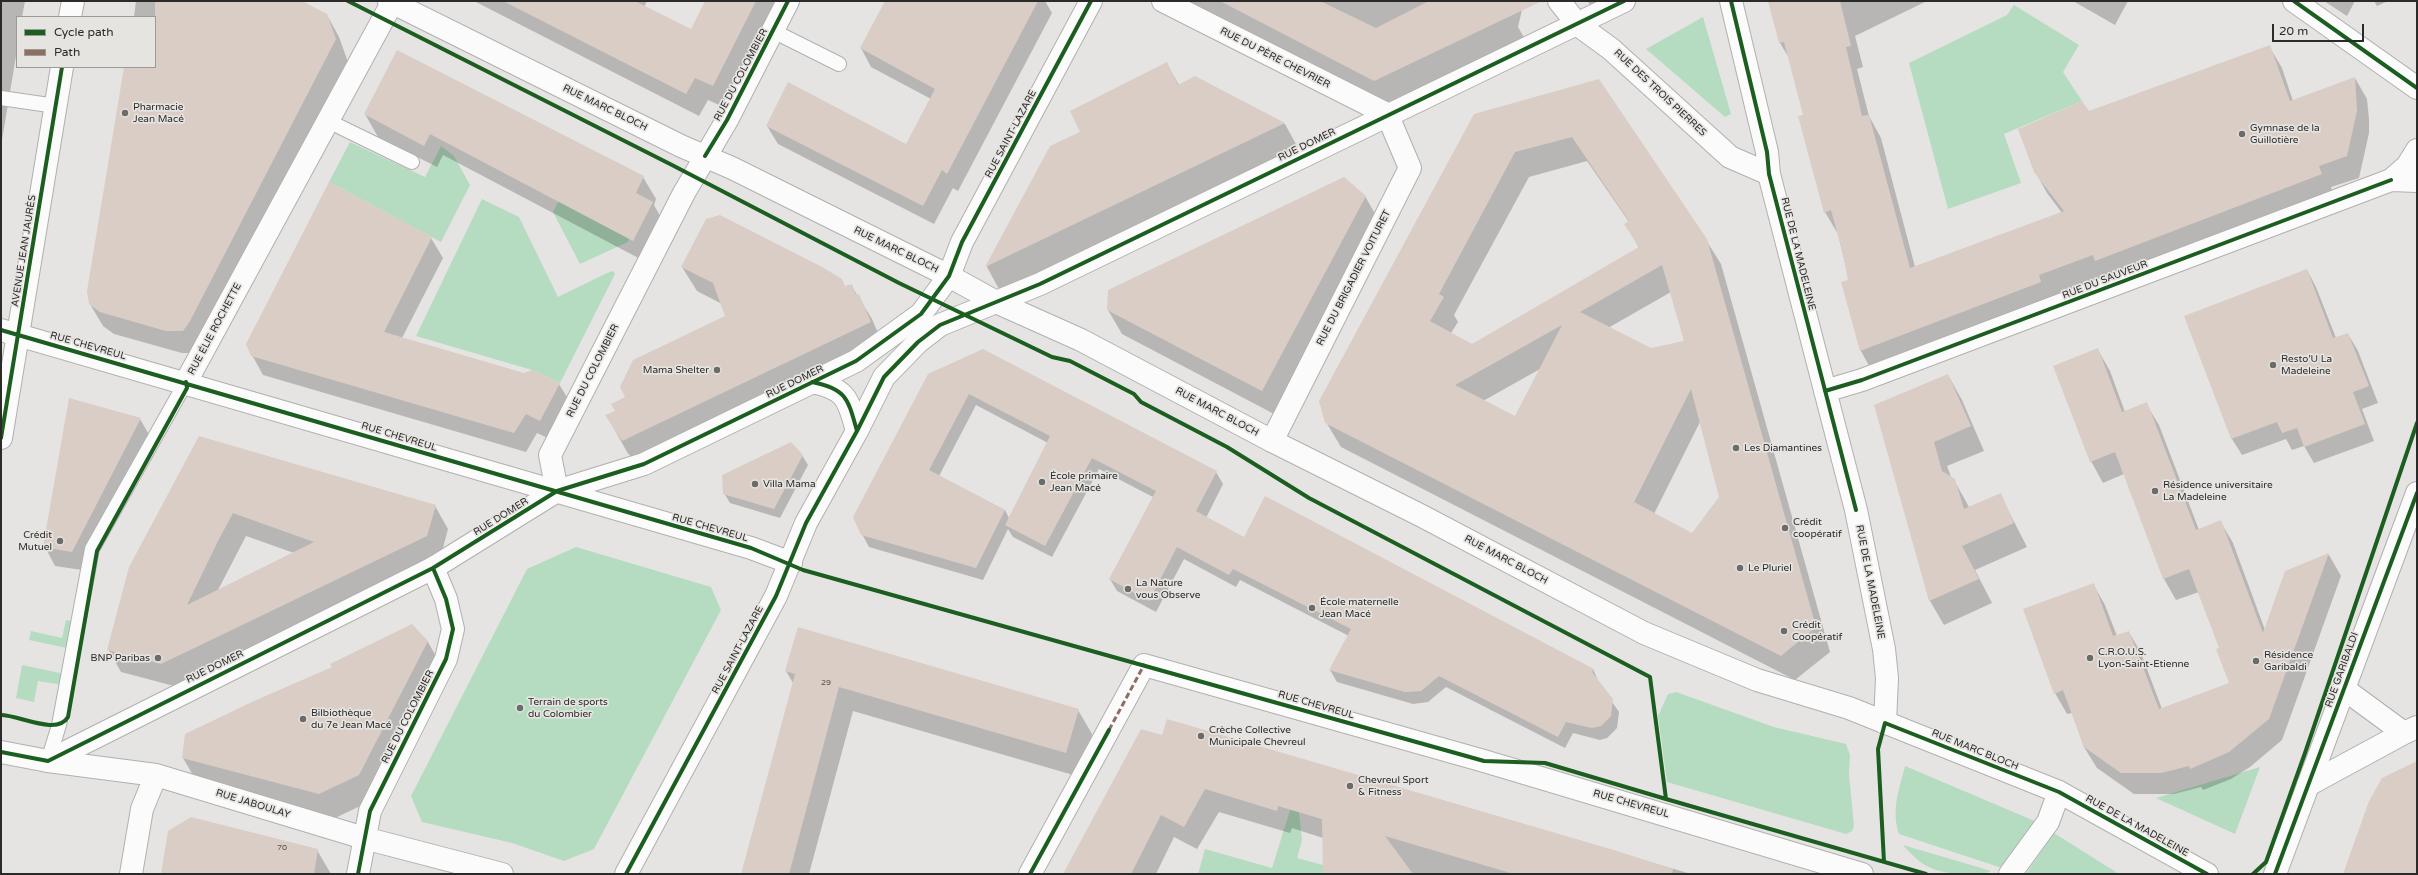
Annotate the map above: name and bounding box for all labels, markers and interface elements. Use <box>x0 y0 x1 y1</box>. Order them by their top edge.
legend <box>16 16 156 68</box>
scale bar <box>2274 16 2366 42</box>
text: 20 m <box>2279 24 2308 38</box>
text: Cycle path <box>54 25 113 39</box>
street label: RUE DU PÈRE CHEVRIER <box>1218 25 1332 91</box>
street label: RUE DU COLOMBIER <box>712 27 770 123</box>
text: Path <box>54 45 80 59</box>
street label: RUE DES TROIS PIERRES <box>1611 47 1709 139</box>
street label: RUE MARC BLOCH <box>561 82 649 134</box>
street label: RUE SAINT-LAZARE <box>983 88 1039 180</box>
place label: Pharmacie Jean Macé <box>133 101 184 124</box>
marker: Pharmacie Jean Macé <box>120 108 130 118</box>
place label: Gymnase de la Guillotière <box>2250 122 2320 146</box>
street label: RUE DOMER <box>1276 126 1338 164</box>
marker: Gymnase de la Guillotière <box>2237 129 2247 139</box>
street label: AVENUE JEAN JAURÈS <box>9 194 39 308</box>
street label: RUE DE LA MADELEINE <box>1778 196 1818 312</box>
street label: RUE DU BRIGADIER VOITURET <box>1314 208 1394 348</box>
street label: RUE MARC BLOCH <box>852 224 940 276</box>
street label: RUE DU SAUVEUR <box>2061 258 2149 302</box>
street label: RUE ÉLIE ROCHETTE <box>186 281 244 377</box>
street label: RUE DU COLOMBIER <box>564 322 622 420</box>
street label: RUE CHEVREUL <box>49 329 127 363</box>
place label: Resto’U La Madeleine <box>2281 353 2332 376</box>
marker: Resto’U La Madeleine <box>2268 360 2278 370</box>
street label: RUE DOMER <box>764 363 826 401</box>
place label: Mama Shelter <box>643 364 709 376</box>
marker: Mama Shelter <box>712 365 722 375</box>
street label: RUE MARC BLOCH <box>1173 385 1261 439</box>
street label: RUE CHEVREUL <box>360 420 438 454</box>
place label: Les Diamantines <box>1744 442 1822 454</box>
marker: Les Diamantines <box>1731 443 1741 453</box>
place label: École primaire Jean Macé <box>1050 470 1118 494</box>
marker: École primaire Jean Macé <box>1037 477 1047 487</box>
place label: Villa Mama <box>763 478 816 490</box>
marker: Villa Mama <box>750 479 760 489</box>
place label: Résidence universitaire La Madeleine <box>2163 479 2273 502</box>
marker: Résidence universitaire La Madeleine <box>2150 486 2160 496</box>
street label: RUE DOMER <box>471 495 531 539</box>
street label: RUE CHEVREUL <box>671 511 749 545</box>
place label: Crédit coopératif <box>1793 516 1842 540</box>
marker: Crédit coopératif <box>1780 523 1790 533</box>
street label: RUE DE LA MADELEINE <box>1853 524 1887 640</box>
place label: Crédit Mutuel <box>18 529 52 552</box>
street label: RUE MARC BLOCH <box>1462 533 1550 587</box>
marker: Crédit Mutuel <box>55 536 65 546</box>
place label: Le Pluriel <box>1748 562 1792 574</box>
marker: Le Pluriel <box>1735 563 1745 573</box>
place label: La Nature vous Observe <box>1136 577 1200 600</box>
marker: La Nature vous Observe <box>1123 584 1133 594</box>
place label: École maternelle Jean Macé <box>1320 596 1399 620</box>
marker: École maternelle Jean Macé <box>1307 603 1317 613</box>
street label: RUE SAINT-LAZARE <box>710 604 766 696</box>
place label: Crédit Coopératif <box>1792 619 1842 642</box>
marker: Crédit Coopératif <box>1779 626 1789 636</box>
street label: RUE GARIBALDI <box>2323 631 2361 709</box>
place label: C.R.O.U.S. Lyon-Saint-Etienne <box>2098 646 2189 670</box>
street label: RUE DOMER <box>184 648 246 686</box>
place label: Résidence Garibaldi <box>2264 649 2313 672</box>
place label: BNP Paribas <box>91 652 150 664</box>
marker: BNP Paribas <box>153 653 163 663</box>
marker: C.R.O.U.S. Lyon-Saint-Etienne <box>2085 653 2095 663</box>
marker: Résidence Garibaldi <box>2251 656 2261 666</box>
street label: RUE DU COLOMBIER <box>379 668 437 766</box>
house number: 29 <box>821 678 831 688</box>
street label: RUE CHEVREUL <box>1277 688 1355 722</box>
place label: Terrain de sports du Colombier <box>528 696 608 720</box>
marker: Terrain de sports du Colombier <box>515 703 525 713</box>
place label: Bilbiothèque du 7e Jean Macé <box>311 707 391 730</box>
marker: Bilbiothèque du 7e Jean Macé <box>298 714 308 724</box>
place label: Crèche Collective Municipale Chevreul <box>1209 724 1306 748</box>
street label: RUE MARC BLOCH <box>1930 727 2020 773</box>
marker: Crèche Collective Municipale Chevreul <box>1196 731 1206 741</box>
place label: Chevreul Sport & Fitness <box>1358 774 1429 798</box>
marker: Chevreul Sport & Fitness <box>1345 781 1355 791</box>
street label: RUE JABOULAY <box>214 787 292 821</box>
street label: RUE CHEVREUL <box>1592 787 1670 821</box>
street label: RUE DE LA MADELEINE <box>2083 793 2191 859</box>
house number: 70 <box>277 843 287 853</box>

